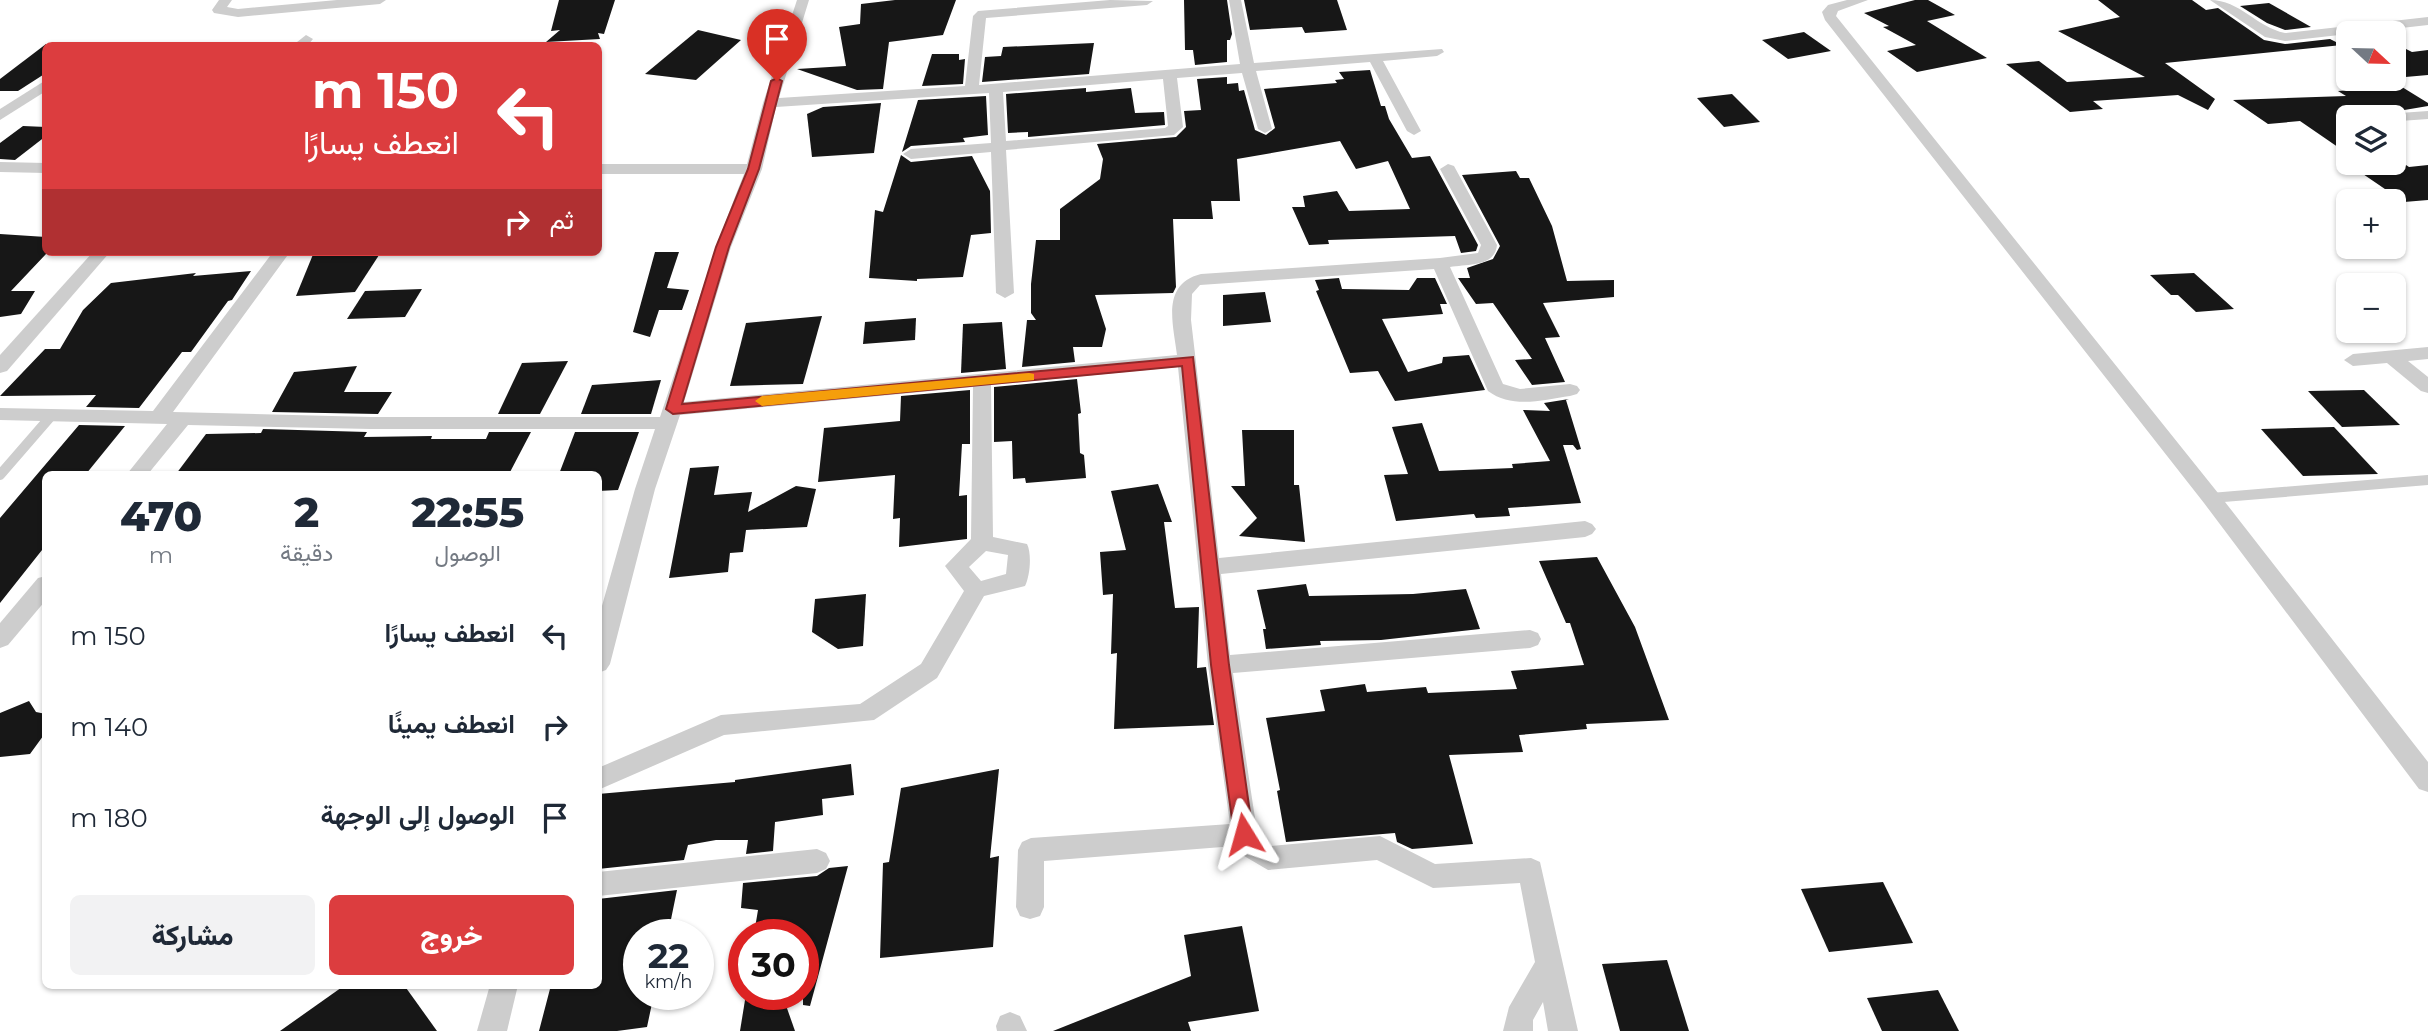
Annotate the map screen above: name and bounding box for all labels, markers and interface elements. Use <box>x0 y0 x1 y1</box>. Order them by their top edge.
pin <box>747 9 807 81</box>
icon: arrive <box>758 20 796 58</box>
north arrow <box>2336 21 2406 91</box>
map controls <box>2336 21 2406 343</box>
text: 150 m <box>312 61 459 120</box>
icon: left <box>483 70 574 161</box>
button: layers <box>2336 105 2406 175</box>
text: انعطف يسارًا <box>303 123 459 162</box>
button: + <box>2336 189 2406 259</box>
icon: right <box>498 203 536 241</box>
text: ثم <box>550 204 574 236</box>
button: − <box>2336 273 2406 343</box>
text: 2 <box>294 486 319 538</box>
text: 22:55 <box>411 486 524 538</box>
text: 470 <box>120 490 202 542</box>
text: دقيقة <box>280 539 333 567</box>
text: الوصول <box>434 539 501 567</box>
text: m <box>149 541 173 569</box>
text: انعطف يسارًا <box>385 617 515 649</box>
icon: left <box>536 617 574 655</box>
text: 150 m <box>70 620 146 652</box>
text: انعطف يمينًا <box>388 708 515 740</box>
icon: right <box>536 708 574 746</box>
text: 140 m <box>70 711 148 743</box>
position arrow <box>1207 797 1281 871</box>
text: الوصول إلى الوجهة <box>321 799 515 831</box>
icon: arrive <box>536 799 574 837</box>
text: 180 m <box>70 802 148 834</box>
button: مشاركة <box>70 895 315 975</box>
button: خروج <box>329 895 574 975</box>
speed limit sign: 30 <box>728 919 819 1010</box>
text: 22 <box>648 934 689 977</box>
text: km/h <box>644 971 693 993</box>

